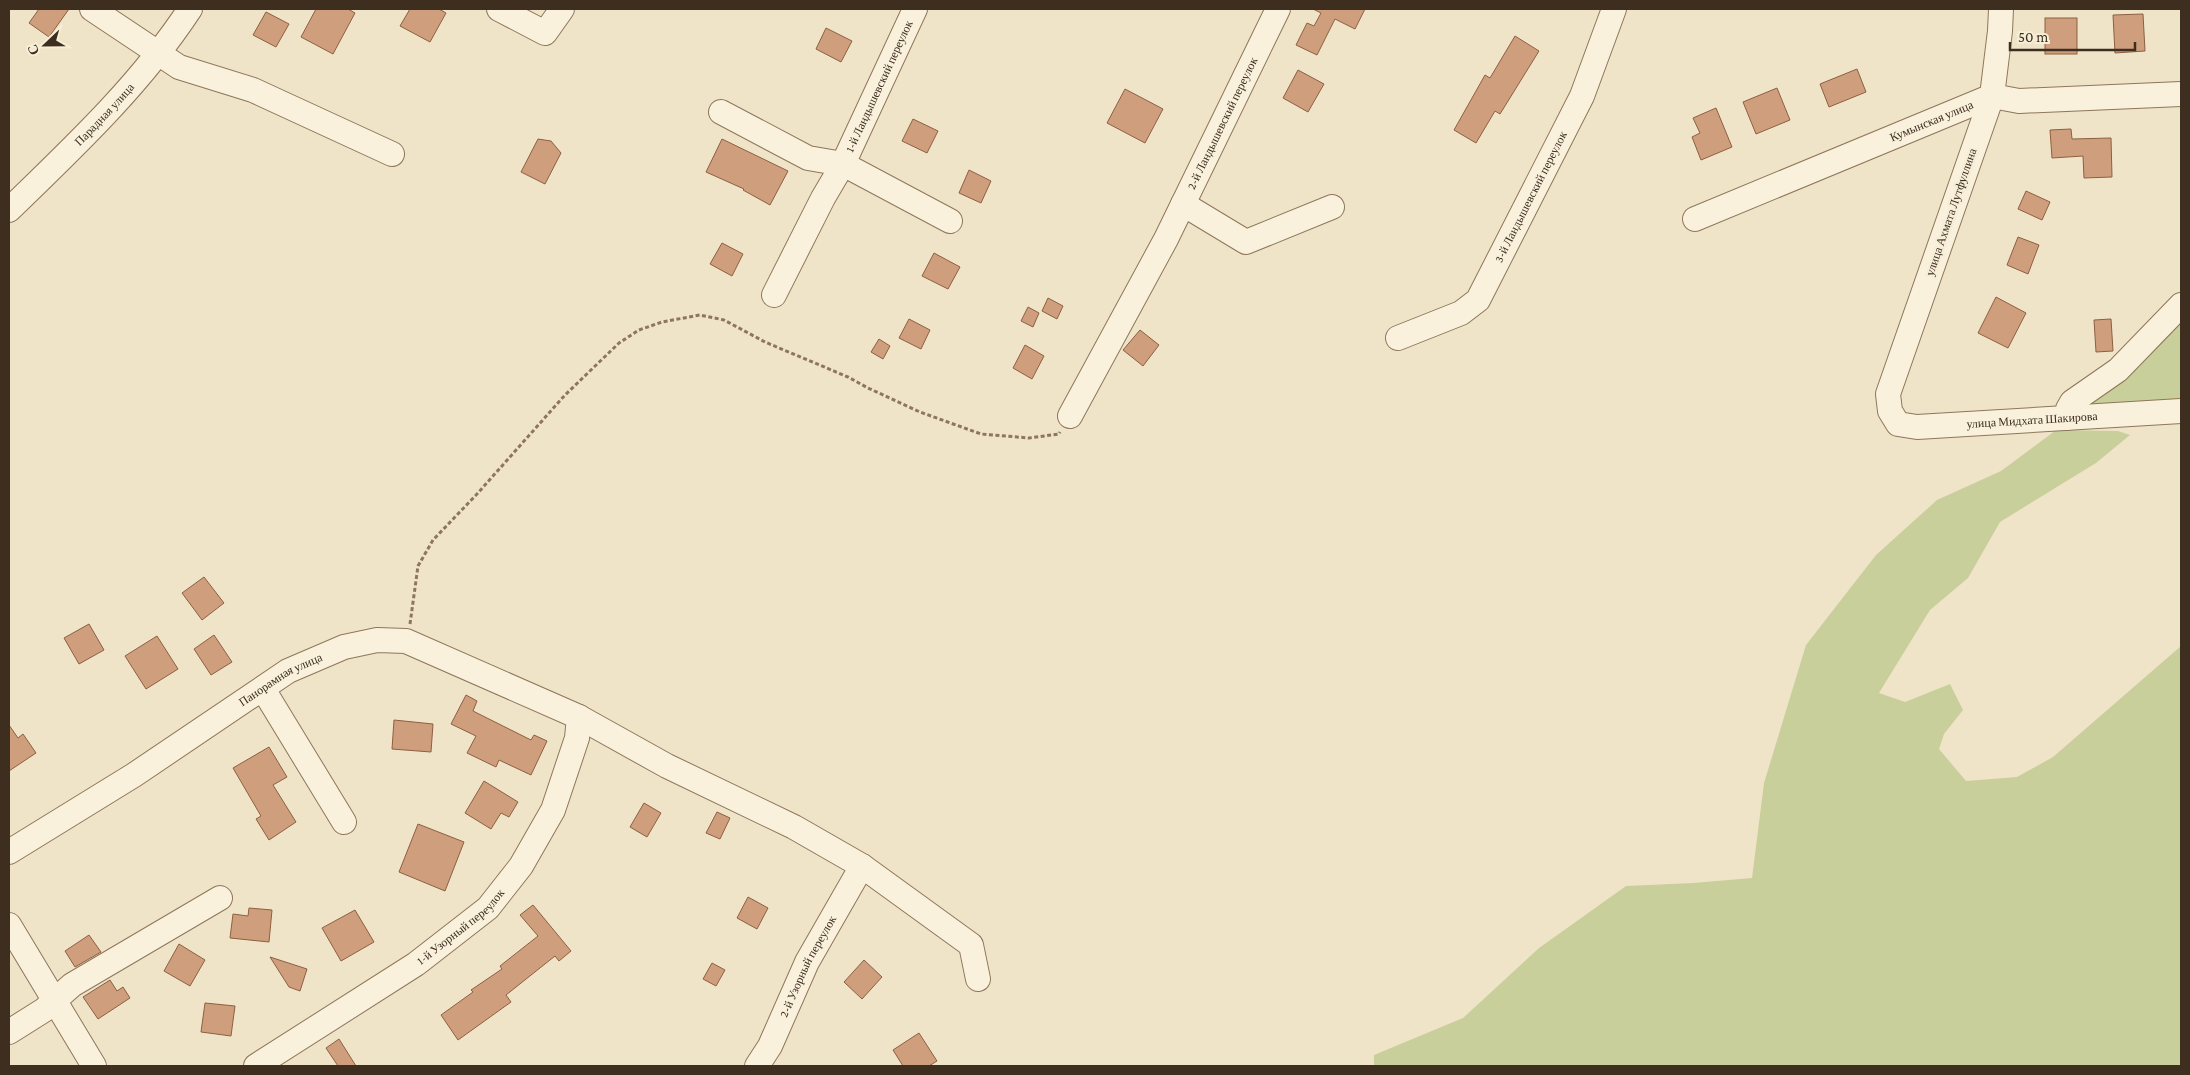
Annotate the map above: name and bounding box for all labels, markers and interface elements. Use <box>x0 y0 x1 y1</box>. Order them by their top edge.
street label: 1-й Ландышевский переулок <box>843 18 916 154</box>
north arrow <box>20 20 70 70</box>
scale bar <box>2010 20 2135 52</box>
text: 50 m <box>2018 29 2048 45</box>
text: С <box>24 42 42 58</box>
street label: 2-й Ландышевский переулок <box>1184 55 1261 192</box>
street label: Парадная улица <box>72 80 138 149</box>
street label: Кумынская улица <box>1888 97 1976 144</box>
street label: 3-й Ландышевский переулок <box>1491 129 1570 265</box>
street label: улица Ахмата Лутфуллина <box>1923 146 1980 278</box>
street label: улица Мидхата Шакирова <box>1966 409 2099 431</box>
street label: Панорамная улица <box>236 650 325 709</box>
street label: 1-й Узорный переулок <box>414 886 507 968</box>
street label: 2-й Узорный переулок <box>777 913 839 1019</box>

